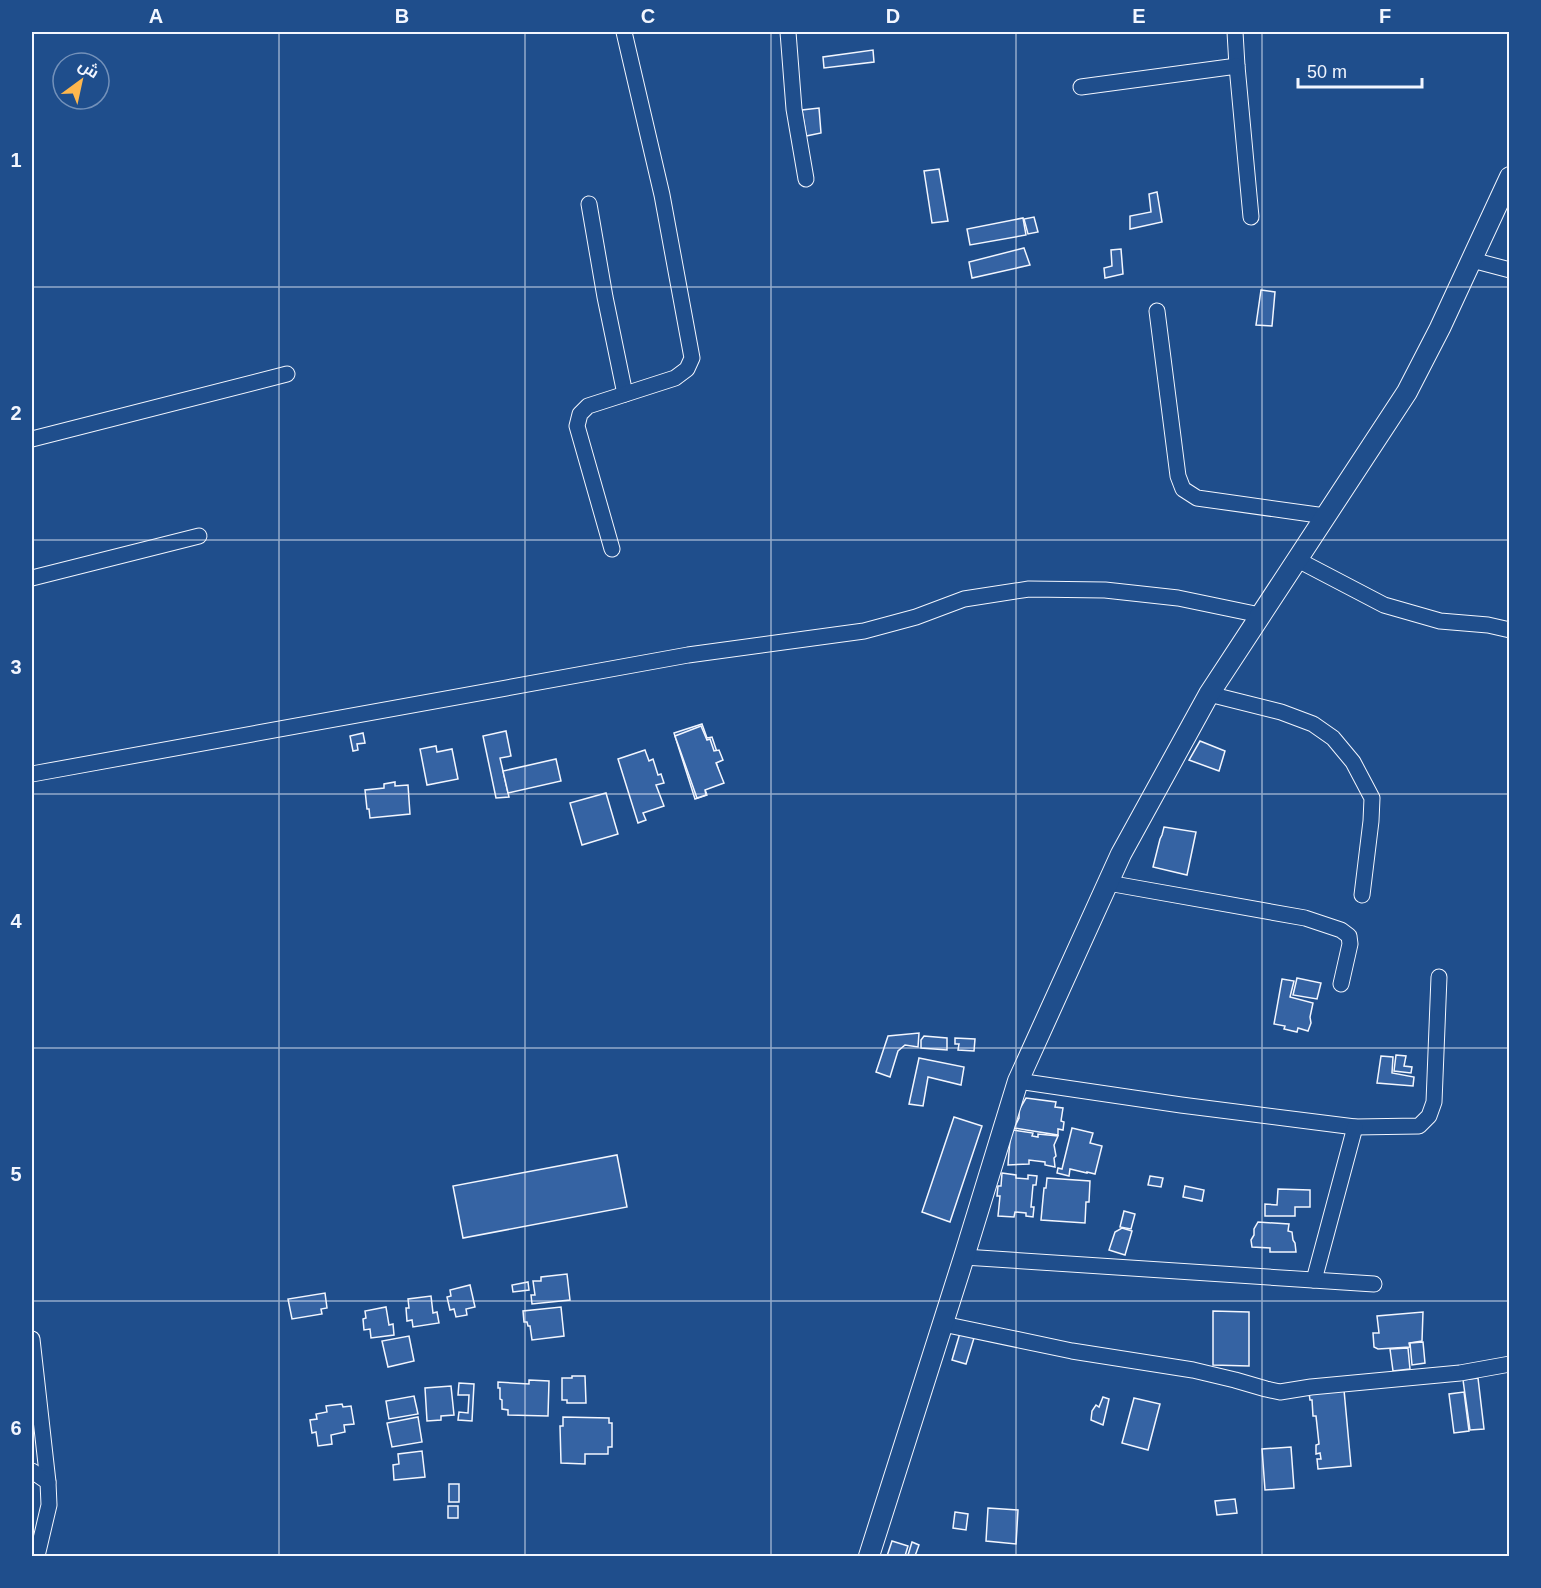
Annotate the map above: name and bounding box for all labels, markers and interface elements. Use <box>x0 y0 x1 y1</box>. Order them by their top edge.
text: A <box>149 5 163 27</box>
text: B <box>395 5 409 27</box>
text: C <box>641 5 655 27</box>
text: D <box>886 5 900 27</box>
text: E <box>1132 5 1146 27</box>
text: F <box>1379 5 1391 27</box>
north arrow <box>51 51 111 111</box>
scale bar <box>1298 51 1422 89</box>
text: ش <box>75 56 102 82</box>
text: 50 m <box>1307 62 1347 82</box>
text: 1 <box>10 149 22 171</box>
text: 2 <box>10 402 22 424</box>
text: 3 <box>10 656 22 678</box>
text: 4 <box>10 910 22 932</box>
text: 5 <box>10 1163 22 1185</box>
text: 6 <box>10 1417 22 1439</box>

